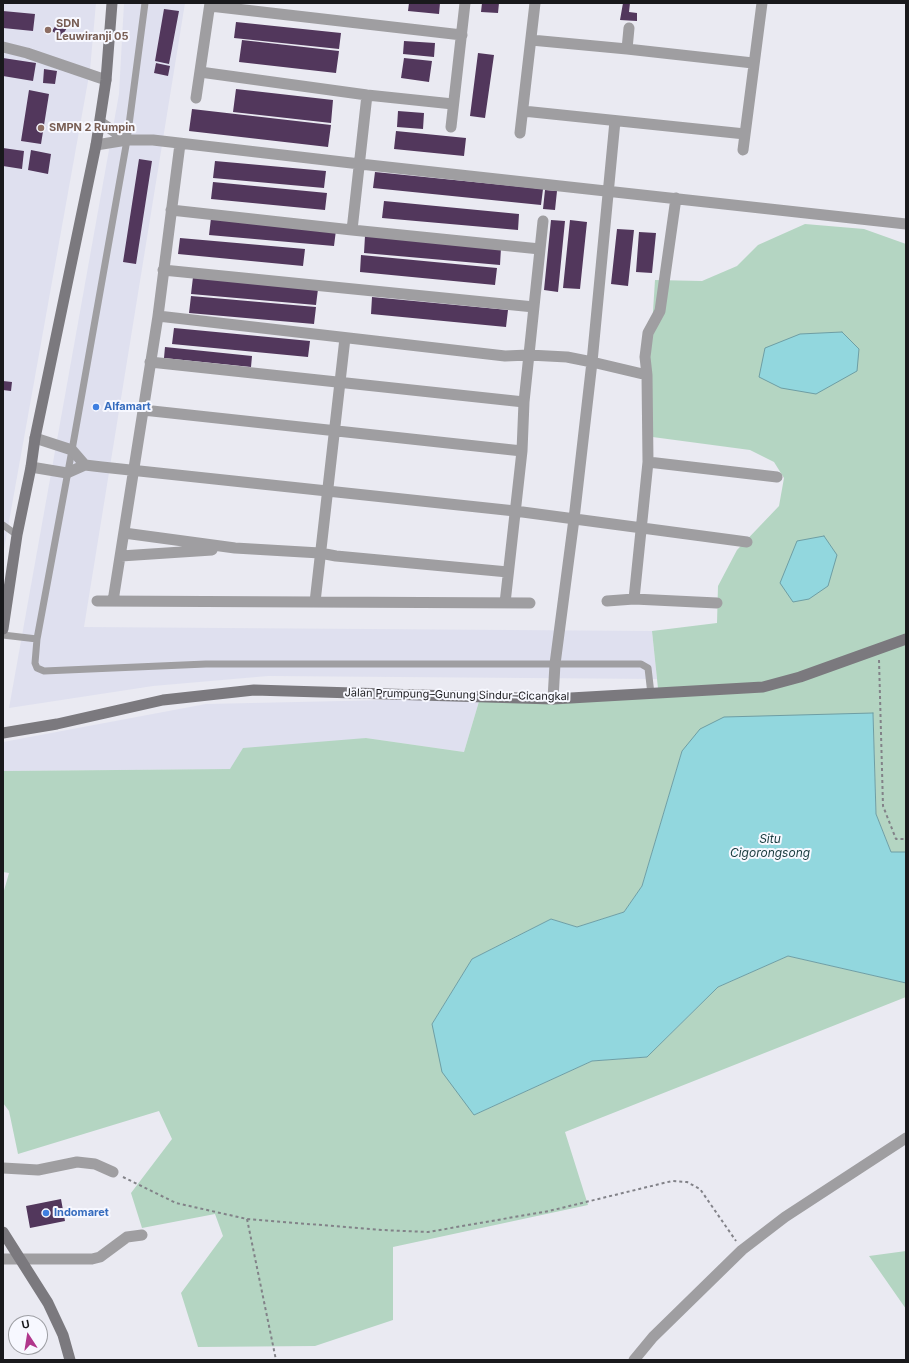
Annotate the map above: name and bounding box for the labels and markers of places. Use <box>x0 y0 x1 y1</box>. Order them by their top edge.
place label: SDN Leuwiranji 05 <box>56 17 129 43</box>
marker: SDN Leuwiranji 05 <box>43 25 53 35</box>
place label: SMPN 2 Rumpin <box>49 121 135 135</box>
marker: SMPN 2 Rumpin <box>36 123 46 133</box>
place label: Alfamart <box>104 400 151 414</box>
marker: Alfamart <box>91 402 101 412</box>
place label: Indomaret <box>54 1206 109 1220</box>
marker: Indomaret <box>41 1208 51 1218</box>

